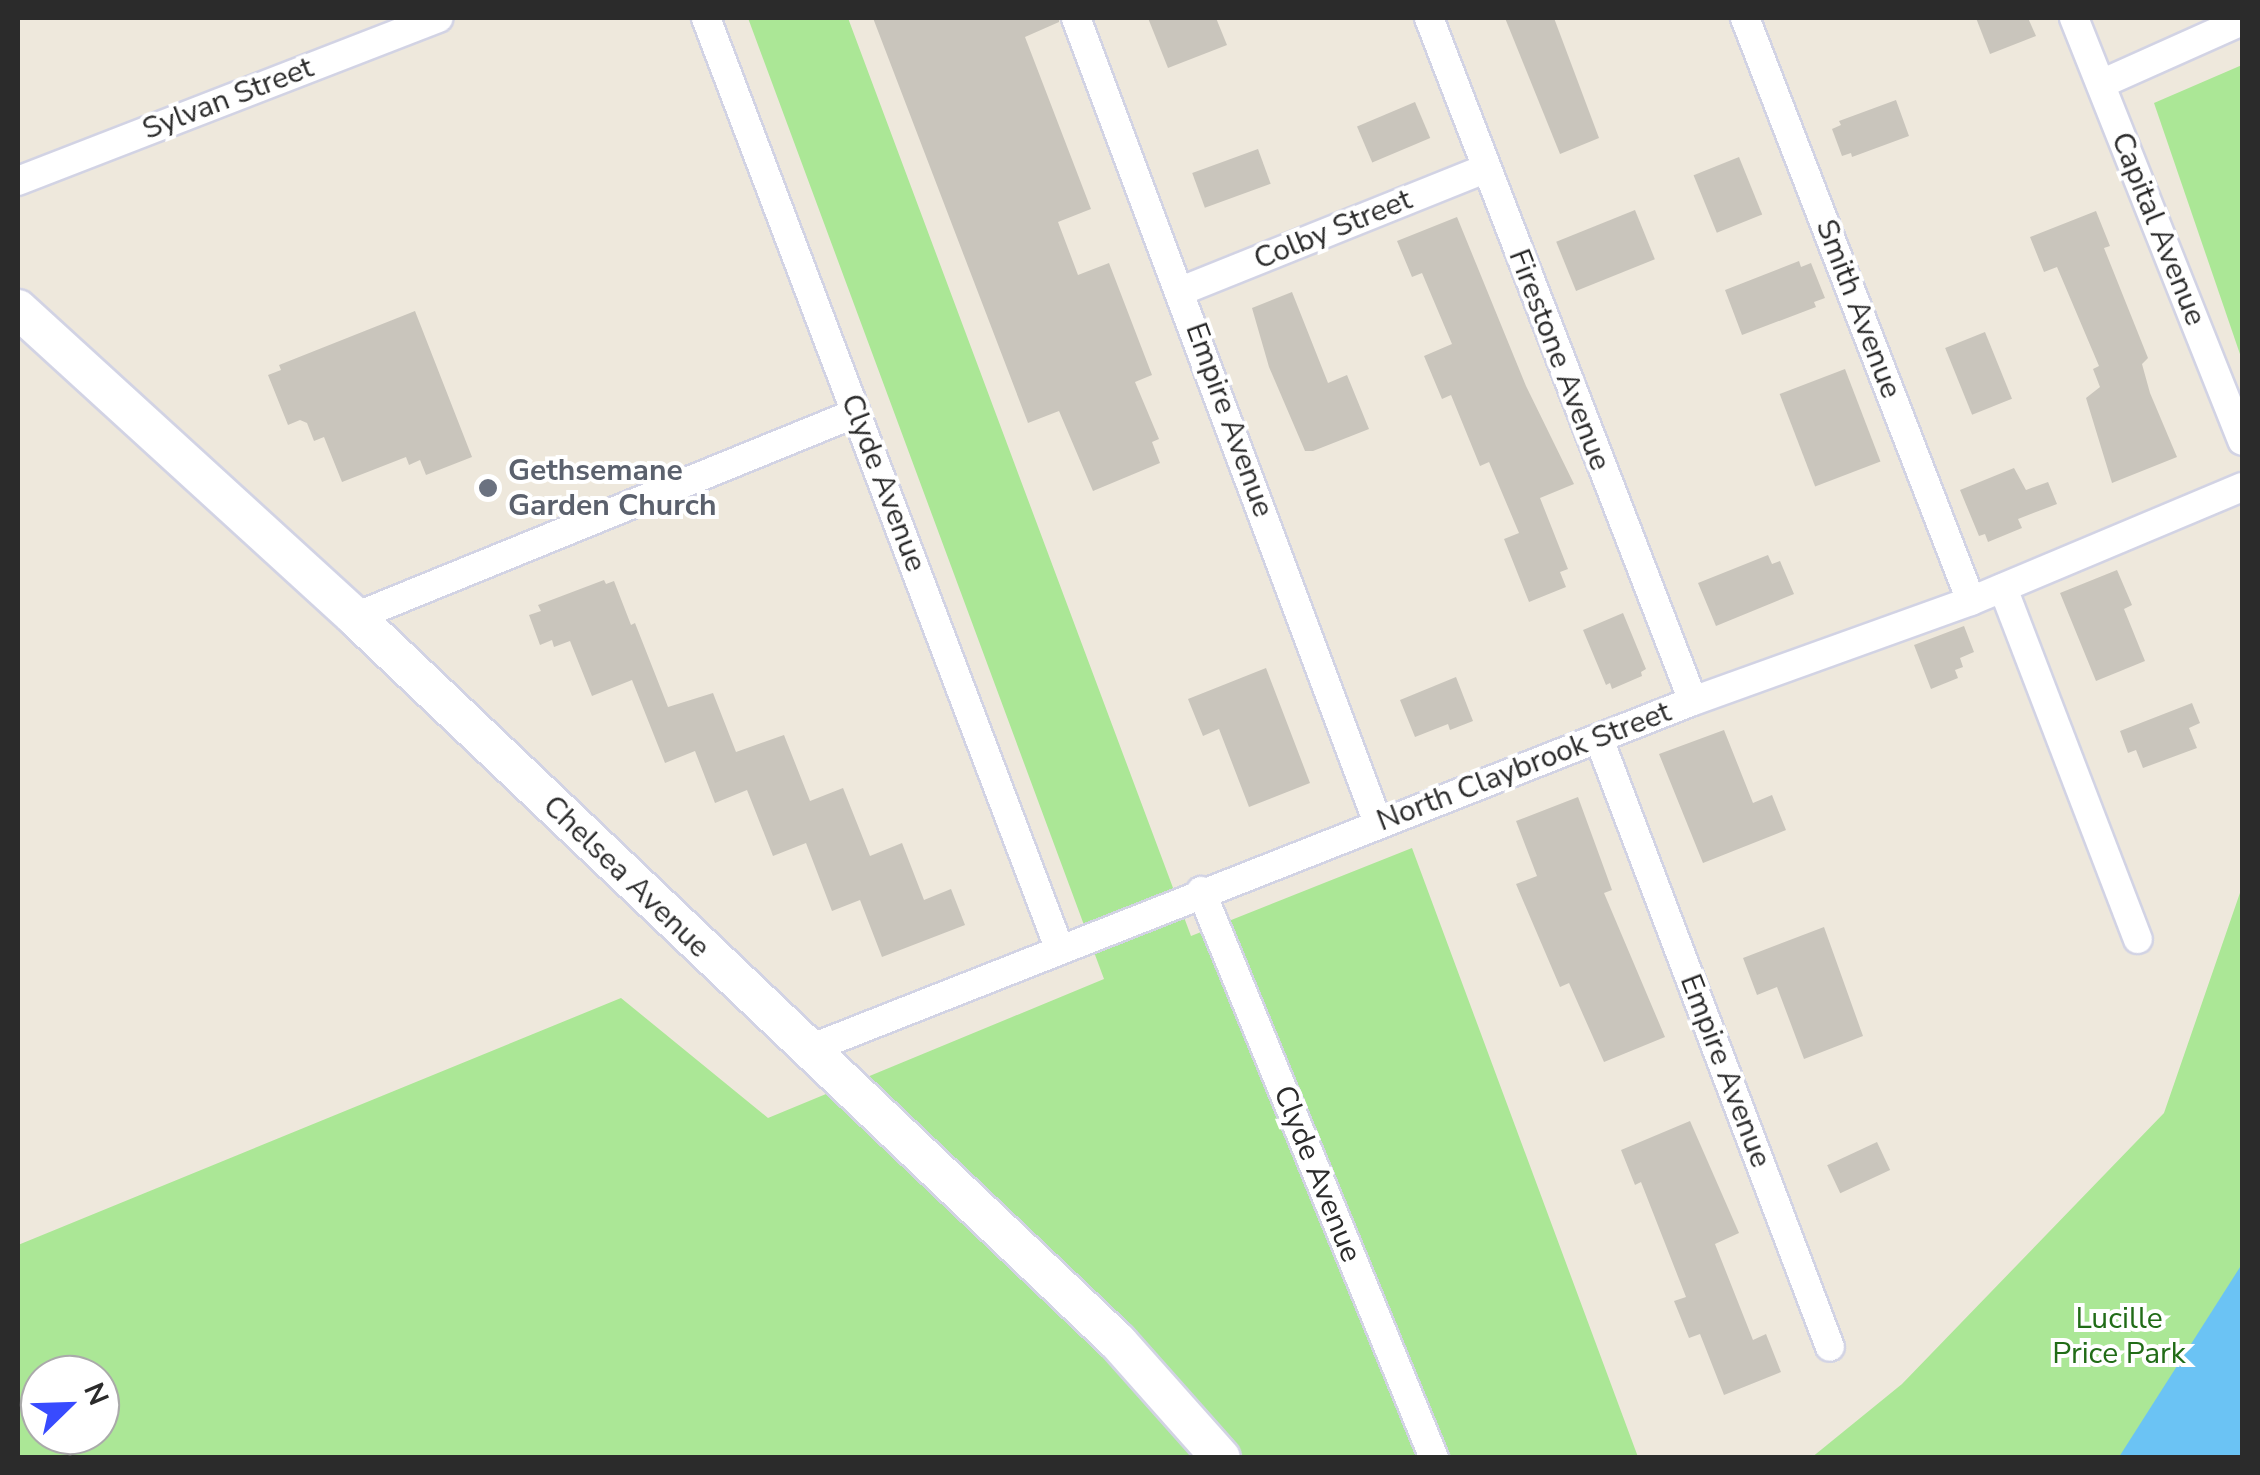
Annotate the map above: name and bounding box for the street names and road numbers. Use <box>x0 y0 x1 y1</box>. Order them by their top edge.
street label: Sylvan Street <box>138 50 318 148</box>
street label: Capital Avenue <box>2103 127 2213 331</box>
street label: Colby Street <box>1249 182 1417 278</box>
street label: Smith Avenue <box>1807 215 1909 403</box>
street label: Firestone Avenue <box>1500 244 1618 476</box>
street label: Empire Avenue <box>1177 318 1281 522</box>
street label: Clyde Avenue <box>833 389 933 577</box>
street label: North Claybrook Street <box>1372 694 1676 840</box>
street label: Chelsea Avenue <box>535 788 717 966</box>
street label: Empire Avenue <box>1672 969 1778 1173</box>
street label: Clyde Avenue <box>1265 1080 1369 1268</box>

